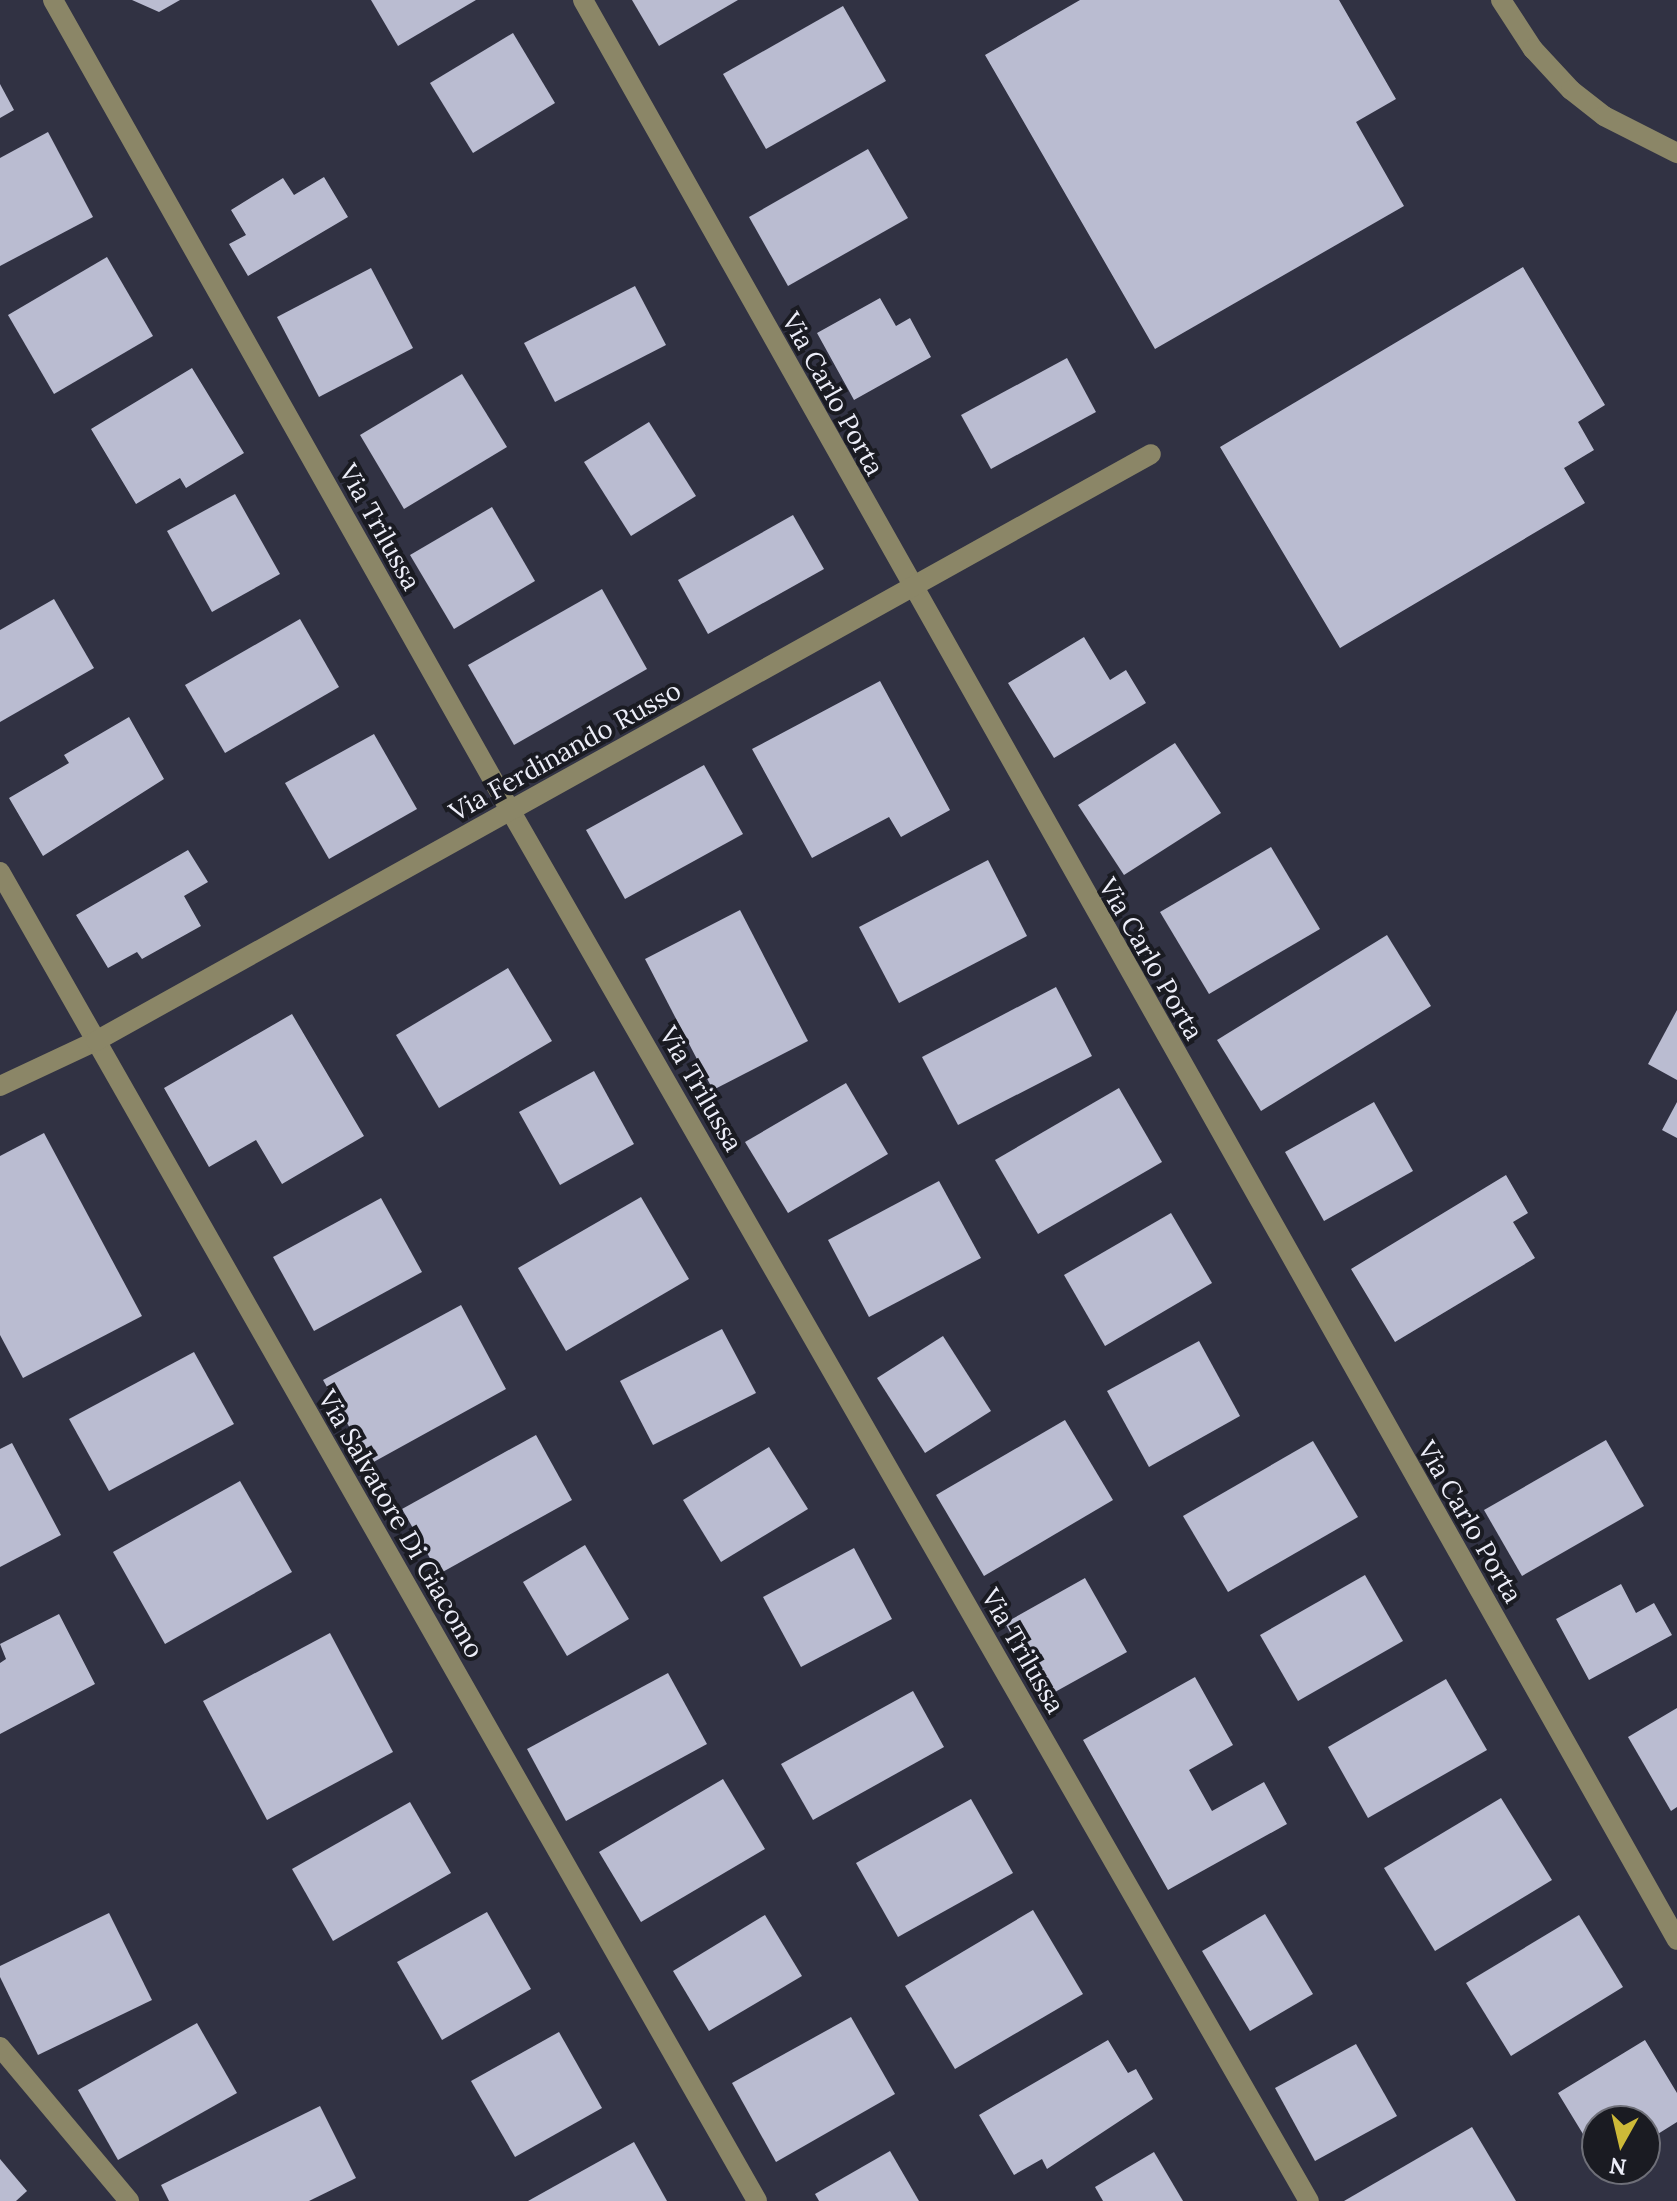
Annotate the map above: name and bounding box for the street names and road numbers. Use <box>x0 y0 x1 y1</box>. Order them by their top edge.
street label: Via Carlo Porta <box>775 307 891 481</box>
street label: Via Trilussa <box>333 459 427 595</box>
street label: Via Ferdinando Russo <box>444 674 686 828</box>
street label: Via Carlo Porta <box>1092 873 1210 1045</box>
street label: Via Trilussa <box>653 1021 749 1157</box>
street label: Via Salvatore Di Giacomo <box>311 1385 491 1663</box>
street label: Via Carlo Porta <box>1411 1436 1529 1608</box>
street label: Via Trilussa <box>975 1583 1071 1719</box>

